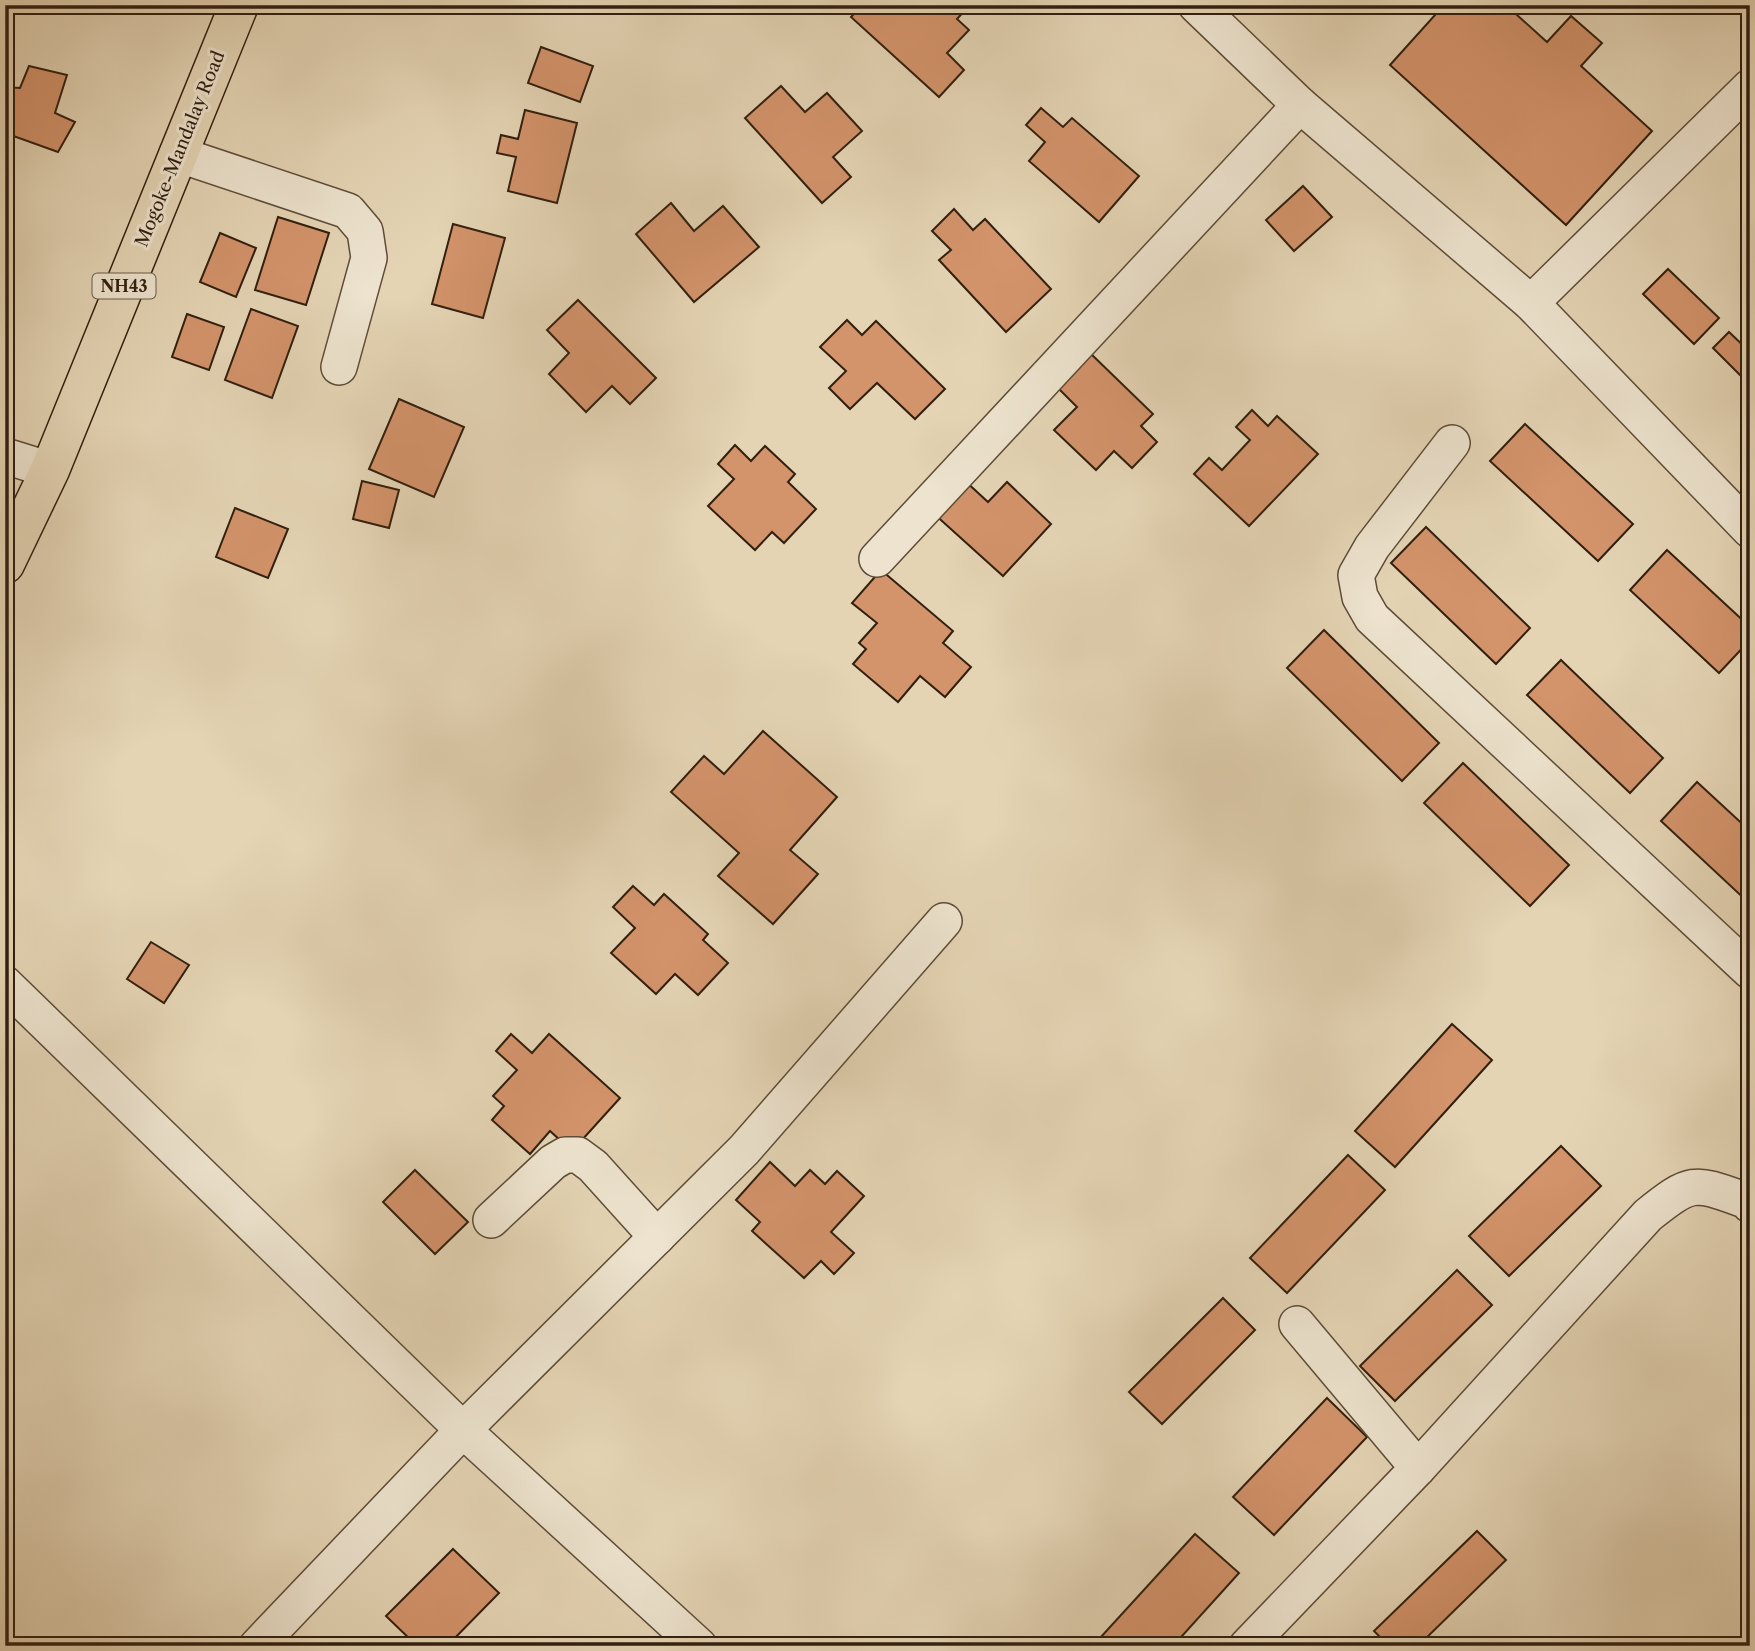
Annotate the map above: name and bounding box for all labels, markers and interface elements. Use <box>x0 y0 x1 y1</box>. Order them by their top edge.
street label: Mogoke-Mandalay Road <box>131 48 229 250</box>
road number: NH43 <box>92 274 156 298</box>

